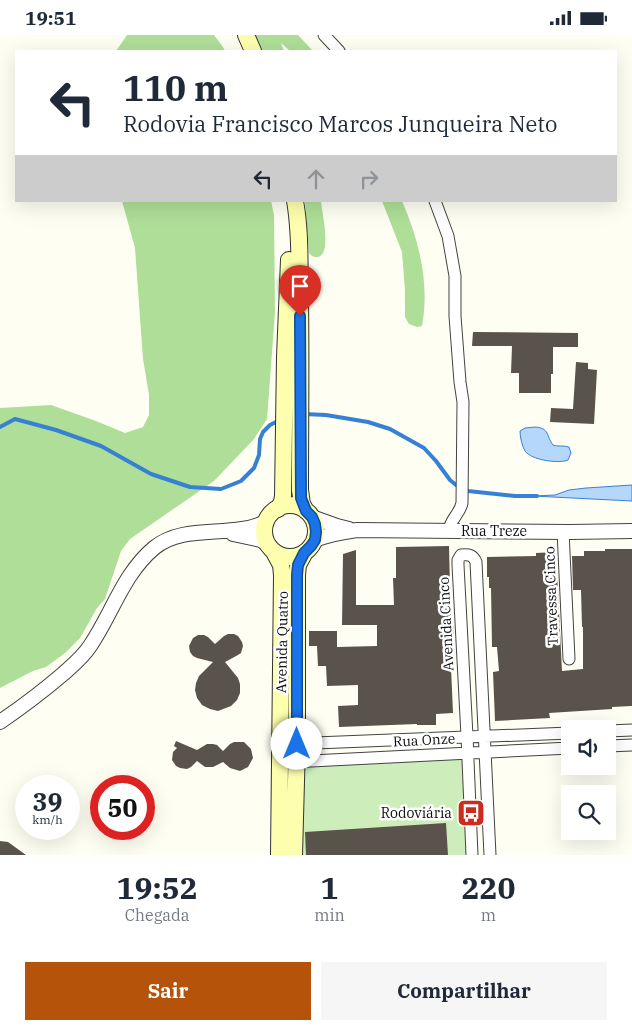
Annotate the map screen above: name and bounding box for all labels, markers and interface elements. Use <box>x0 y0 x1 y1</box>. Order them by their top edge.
text: 19:51 <box>25 6 76 30</box>
text: 110 m <box>123 65 228 111</box>
icon: left <box>40 70 105 135</box>
text: Rodovia Francisco Marcos Junqueira Neto <box>123 109 557 138</box>
icon: left <box>249 165 277 193</box>
icon: ahead <box>302 165 330 193</box>
icon: right <box>355 165 383 193</box>
pin <box>279 265 321 316</box>
icon: arrive <box>286 272 314 300</box>
street label: Rua Treze <box>461 522 527 540</box>
street label: Travessa Cinco <box>540 546 562 646</box>
street label: Avenida Cinco <box>435 576 457 672</box>
street label: Avenida Quatro <box>272 591 292 693</box>
position arrow <box>270 717 322 769</box>
map controls <box>561 720 616 840</box>
button: sound <box>561 720 616 775</box>
street label: Rua Onze <box>392 729 456 751</box>
speed limit sign: 50 <box>90 775 155 840</box>
text: 39 <box>32 785 63 818</box>
button: search <box>561 785 616 840</box>
bus stop icon: Rodoviária <box>456 798 486 828</box>
place label: Rodoviária <box>381 804 452 822</box>
text: km/h <box>32 812 63 827</box>
text: 19:52 <box>117 868 198 907</box>
text: 1 <box>321 868 339 907</box>
text: 220 <box>461 868 515 907</box>
text: Chegada <box>125 905 190 925</box>
text: min <box>314 905 345 925</box>
text: m <box>481 905 496 925</box>
button: Sair <box>25 962 311 1020</box>
button: Compartilhar <box>321 962 607 1020</box>

